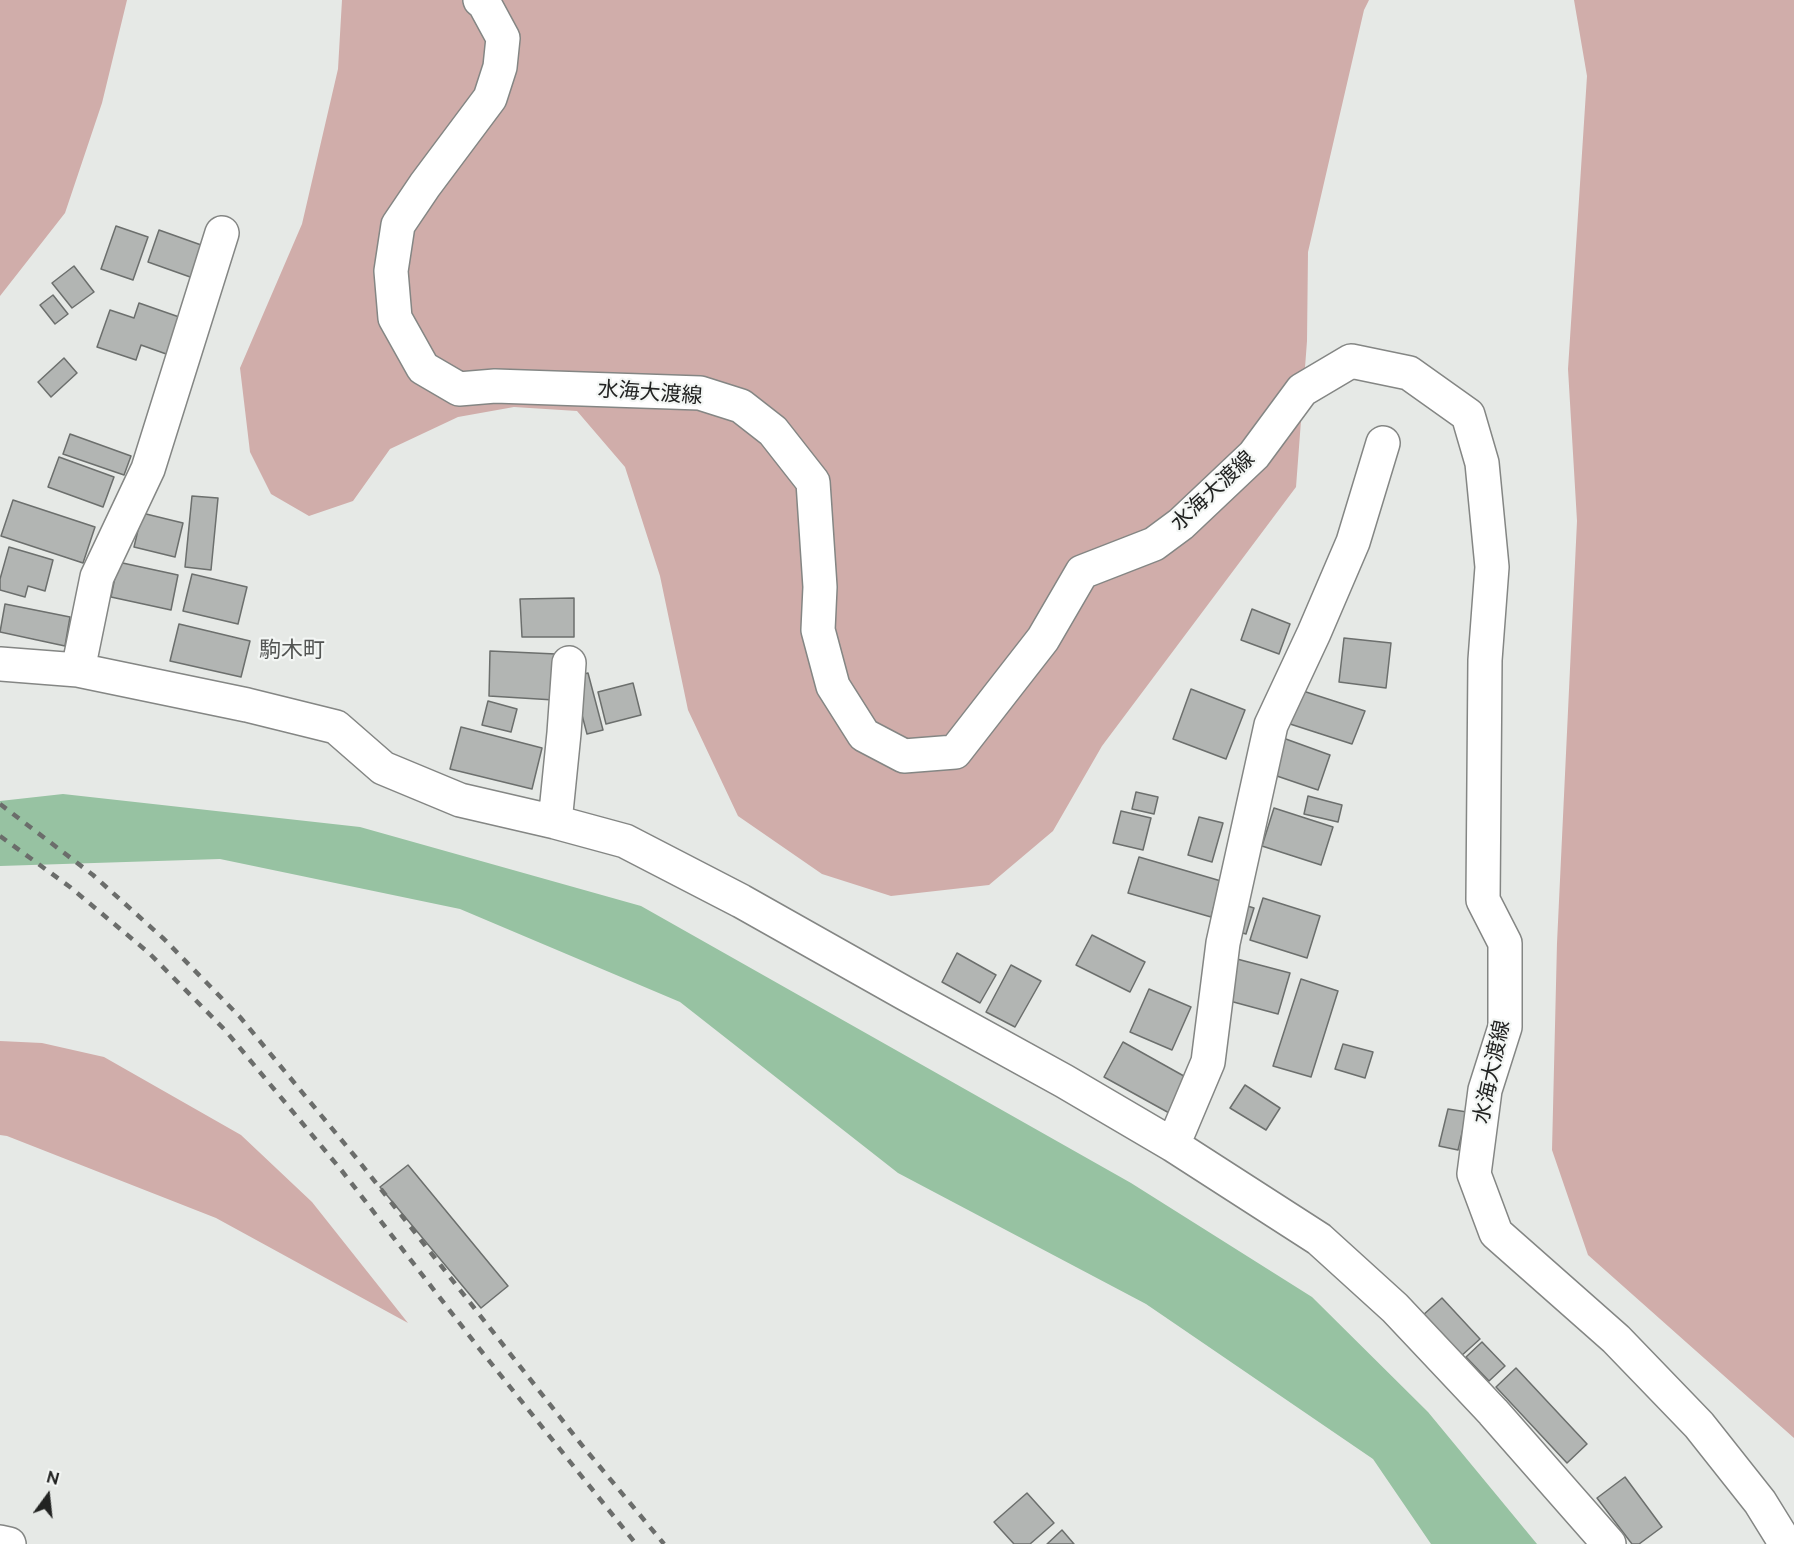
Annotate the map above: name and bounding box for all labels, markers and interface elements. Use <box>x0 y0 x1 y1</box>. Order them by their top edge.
street label: 水海大渡線 <box>597 377 703 409</box>
street label: 水海大渡線 <box>1166 446 1260 536</box>
district label: 駒木町 <box>259 637 325 663</box>
street label: 水海大渡線 <box>1469 1018 1515 1126</box>
north arrow <box>18 1466 78 1526</box>
text: N <box>44 1467 61 1489</box>

